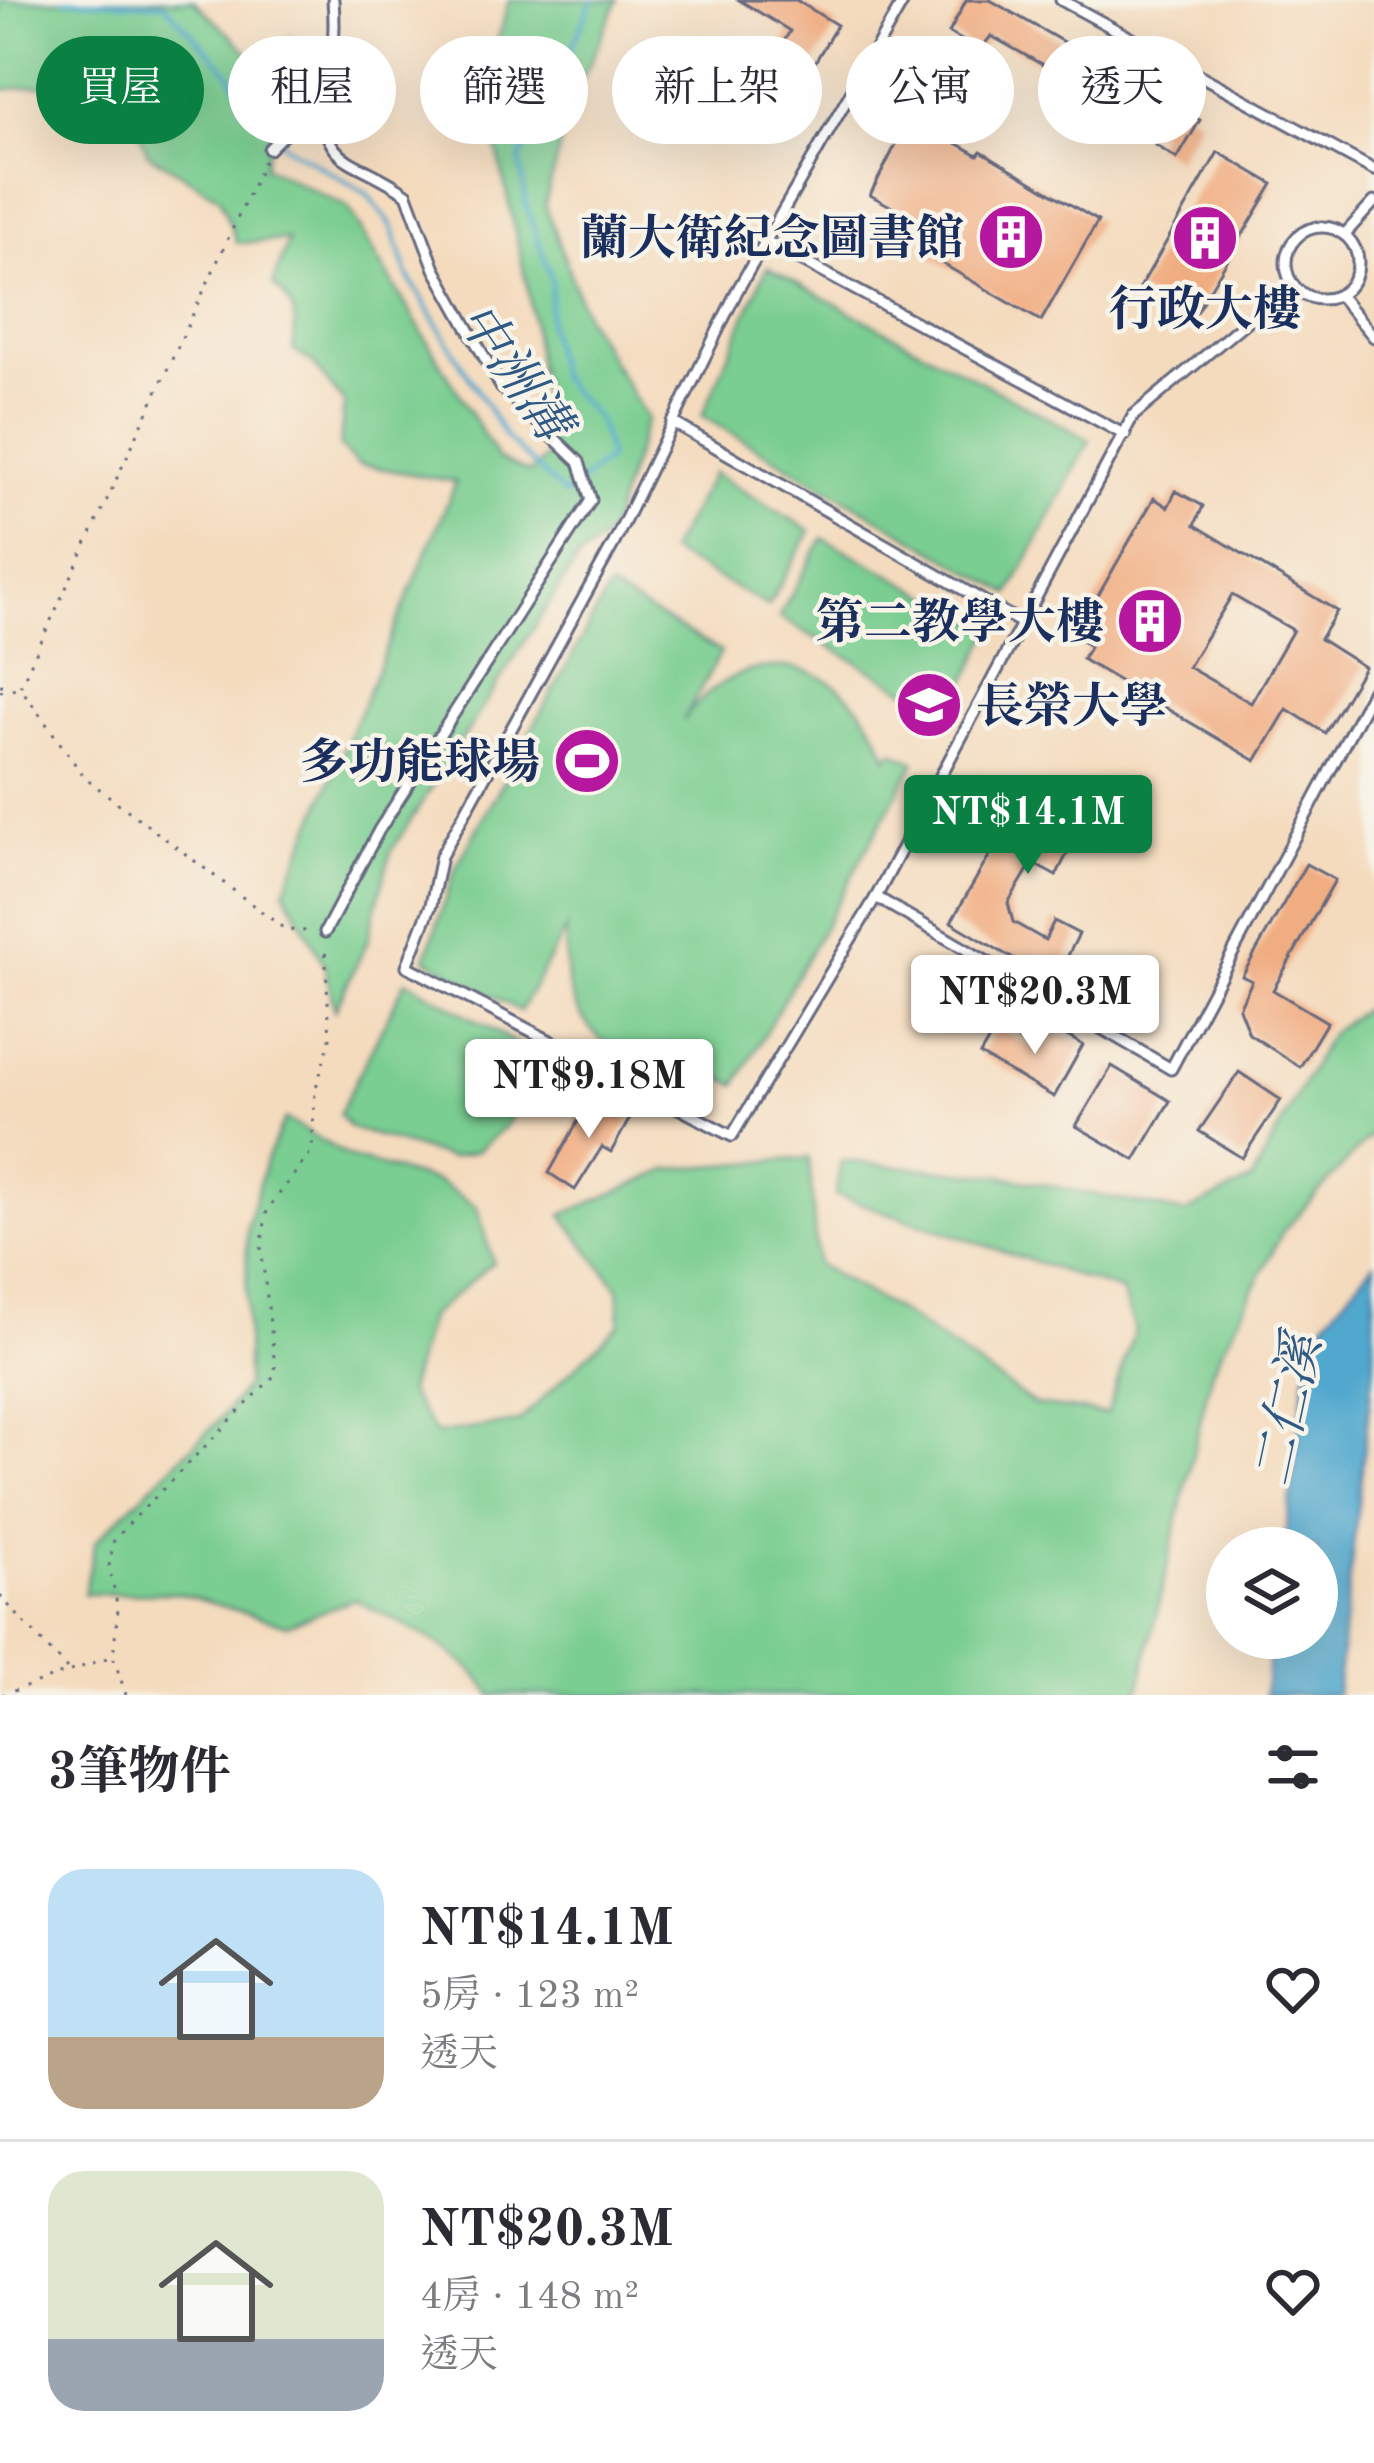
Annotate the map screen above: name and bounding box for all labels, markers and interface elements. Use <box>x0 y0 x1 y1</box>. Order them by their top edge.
chip: 買屋 <box>36 36 204 144</box>
chip: 租屋 <box>228 36 396 144</box>
chip: 篩選 <box>420 36 588 144</box>
chip: 新上架 <box>612 36 822 144</box>
chip: 公寓 <box>846 36 1014 144</box>
chip: 透天 <box>1038 36 1206 144</box>
building icon: 蘭大衛紀念圖書館 <box>976 202 1046 272</box>
building icon: 行政大樓 <box>1170 203 1240 273</box>
place label: 蘭大衛紀念圖書館 <box>580 212 964 265</box>
place label: 行政大樓 <box>1109 283 1301 336</box>
water label: 中洲溝 <box>447 293 583 456</box>
building icon: 第二教學大樓 <box>1115 586 1185 656</box>
place label: 第二教學大樓 <box>816 596 1104 649</box>
school or university icon: 長榮大學 <box>894 670 964 740</box>
place label: 長榮大學 <box>976 681 1168 733</box>
sports icon: 多功能球場 <box>552 726 622 796</box>
place label: 多功能球場 <box>300 737 540 789</box>
pin: NT$14.1M <box>904 775 1152 877</box>
text: NT$14.1M <box>931 794 1125 833</box>
pin: NT$20.3M <box>911 955 1159 1057</box>
text: NT$20.3M <box>938 974 1132 1013</box>
pin: NT$9.18M <box>465 1039 713 1141</box>
text: NT$9.18M <box>492 1058 686 1097</box>
water label: 二仁溪 <box>1246 1325 1332 1491</box>
map controls <box>1206 1527 1338 1659</box>
button: layers <box>1206 1527 1338 1659</box>
icon: filters <box>1260 1734 1326 1800</box>
text: 3筆物件 <box>48 1749 231 1800</box>
text: NT$14.1M <box>420 1905 673 1956</box>
icon: home <box>144 1917 288 2061</box>
icon: heart <box>1260 1956 1326 2022</box>
text: 5房 · 123 m² <box>420 1977 639 2016</box>
text: 透天 <box>420 2036 498 2075</box>
text: NT$20.3M <box>420 2206 673 2257</box>
icon: home <box>144 2219 288 2363</box>
icon: heart <box>1260 2258 1326 2324</box>
text: 4房 · 148 m² <box>420 2278 639 2317</box>
text: 透天 <box>420 2337 498 2376</box>

